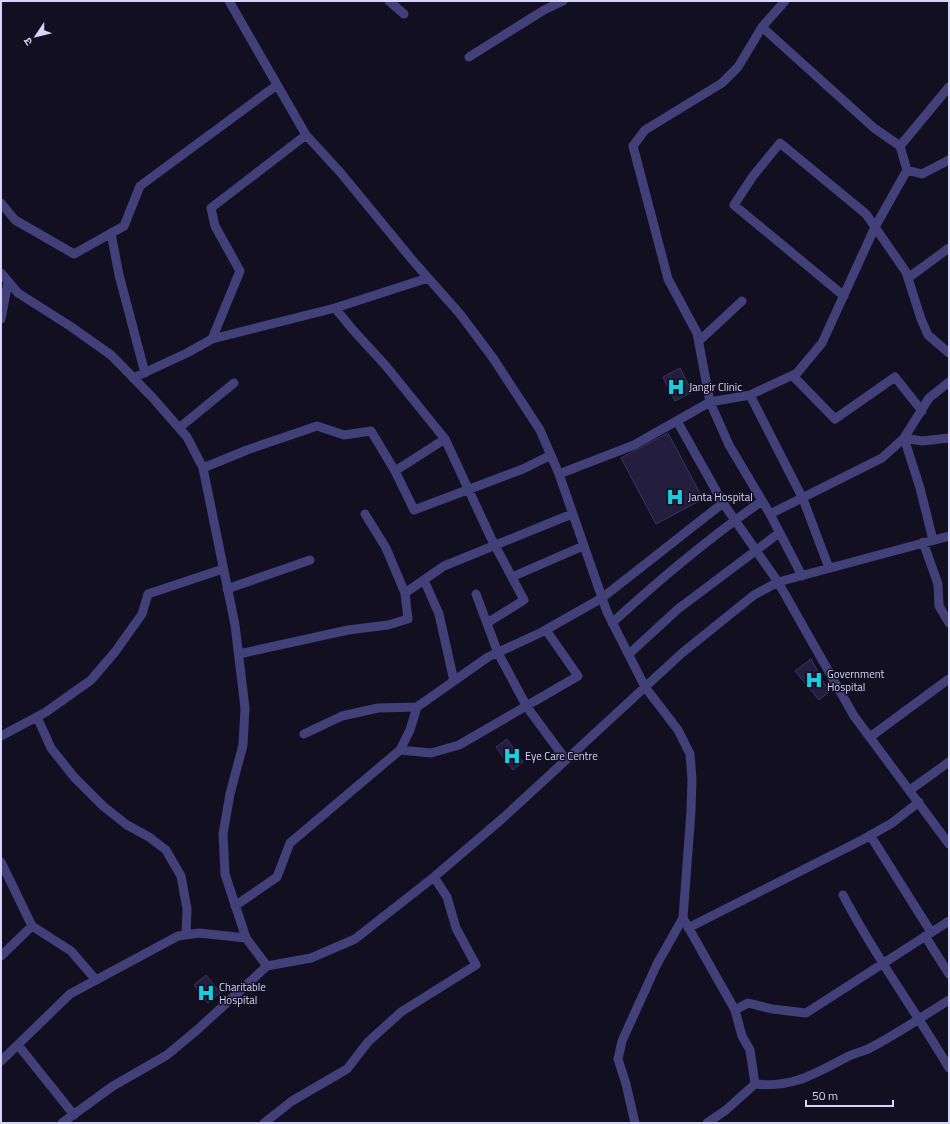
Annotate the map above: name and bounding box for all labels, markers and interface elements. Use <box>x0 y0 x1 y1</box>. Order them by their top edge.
north arrow <box>16 16 56 56</box>
text: उ <box>19 34 36 49</box>
hospital icon: Jangir Clinic <box>666 377 686 397</box>
place label: Jangir Clinic <box>689 379 742 395</box>
hospital icon: Janta Hospital <box>665 487 685 507</box>
place label: Janta Hospital <box>688 489 753 505</box>
place label: Government Hospital <box>827 666 885 695</box>
hospital icon: Government Hospital <box>804 670 824 690</box>
hospital icon: Eye Care Centre <box>502 746 522 766</box>
place label: Eye Care Centre <box>525 748 598 764</box>
place label: Charitable Hospital <box>219 979 266 1008</box>
hospital icon: Charitable Hospital <box>196 983 216 1003</box>
scale bar <box>806 1082 893 1108</box>
text: 50 m <box>812 1086 838 1105</box>

